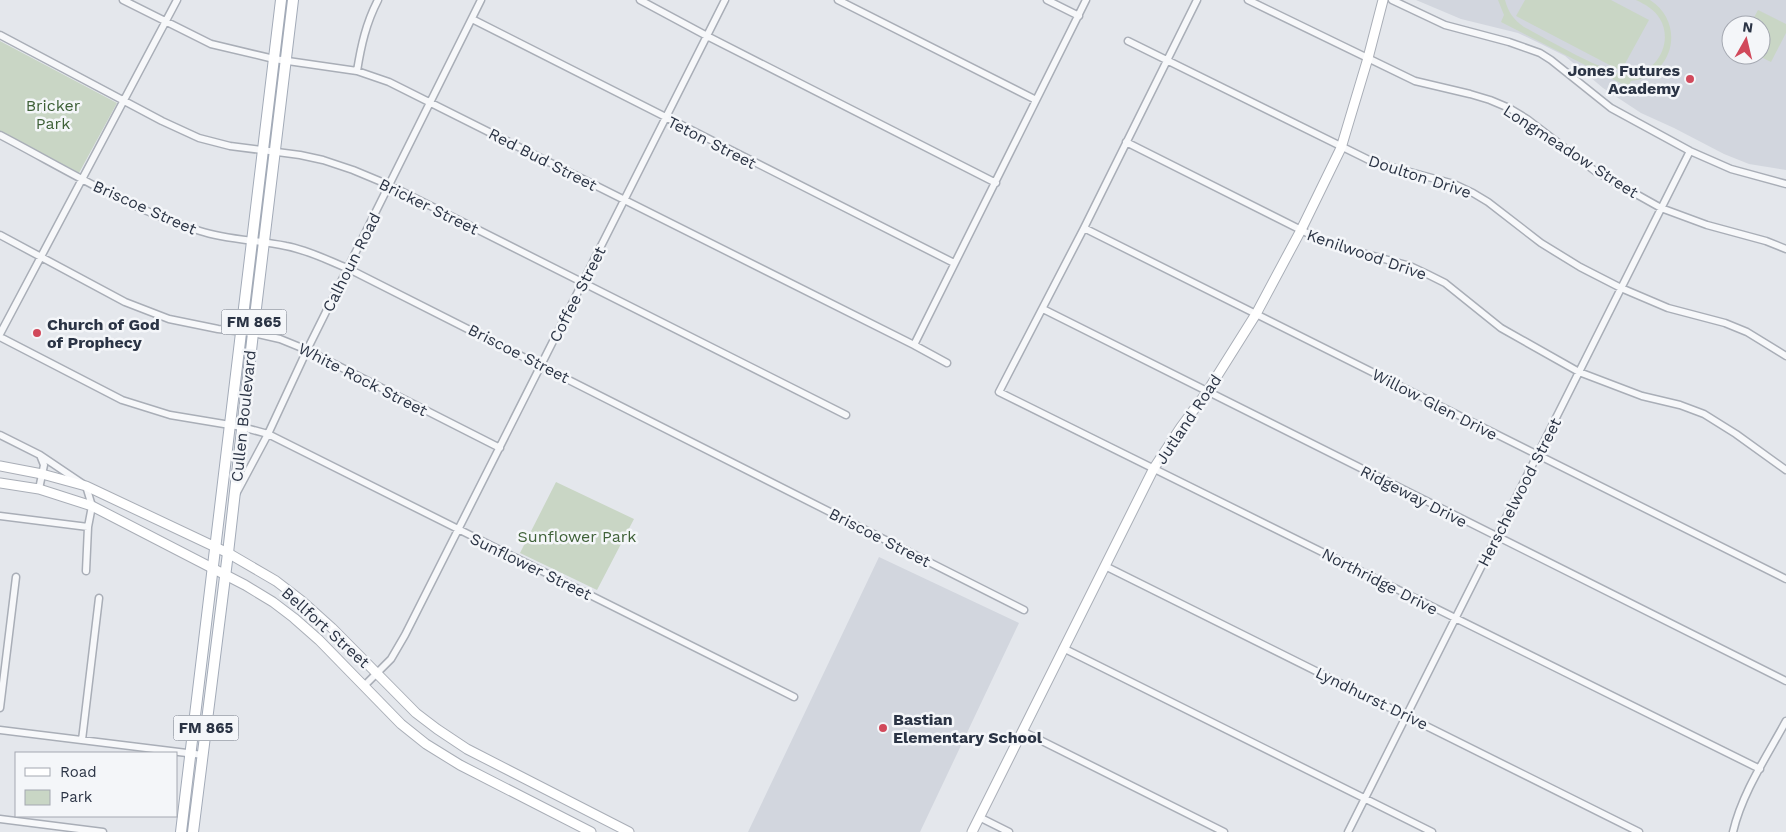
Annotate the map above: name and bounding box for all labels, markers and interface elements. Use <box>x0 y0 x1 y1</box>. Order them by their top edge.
north arrow <box>1721 15 1771 65</box>
text: N <box>1742 18 1754 36</box>
place label: Jones Futures Academy <box>1567 61 1681 98</box>
marker: Jones Futures Academy <box>1684 73 1696 85</box>
park label: Bricker Park <box>26 96 81 133</box>
street label: Longmeadow Street <box>1500 101 1642 202</box>
street label: Teton Street <box>664 112 759 173</box>
street label: Red Bud Street <box>485 124 600 195</box>
street label: Doulton Drive <box>1366 151 1474 202</box>
street label: Bricker Street <box>376 174 482 239</box>
street label: Briscoe Street <box>90 176 200 239</box>
street label: Calhoun Road <box>318 209 385 315</box>
street label: Kenilwood Drive <box>1304 225 1429 284</box>
street label: Coffee Street <box>545 243 610 345</box>
road number: FM 865 <box>222 310 286 334</box>
place label: Church of God of Prophecy <box>47 315 160 352</box>
street label: Briscoe Street <box>465 320 573 387</box>
marker: Church of God of Prophecy <box>31 327 43 339</box>
street label: White Rock Street <box>295 339 431 420</box>
street label: Cullen Boulevard <box>227 349 260 483</box>
street label: Willow Glen Drive <box>1369 365 1501 444</box>
street label: Jutland Road <box>1151 371 1225 468</box>
street label: Herschelwood Street <box>1474 415 1565 570</box>
street label: Ridgeway Drive <box>1357 461 1470 532</box>
street label: Briscoe Street <box>826 504 934 571</box>
park label: Sunflower Park <box>518 527 636 546</box>
street label: Sunflower Street <box>467 529 595 604</box>
street label: Northridge Drive <box>1319 544 1441 619</box>
street label: Bellfort Street <box>278 583 374 672</box>
street label: Lyndhurst Drive <box>1312 663 1431 734</box>
place label: Bastian Elementary School <box>893 710 1043 747</box>
road number: FM 865 <box>174 716 238 740</box>
marker: Bastian Elementary School <box>877 722 889 734</box>
legend <box>15 752 178 817</box>
text: Road <box>60 763 97 781</box>
text: Park <box>60 788 93 806</box>

